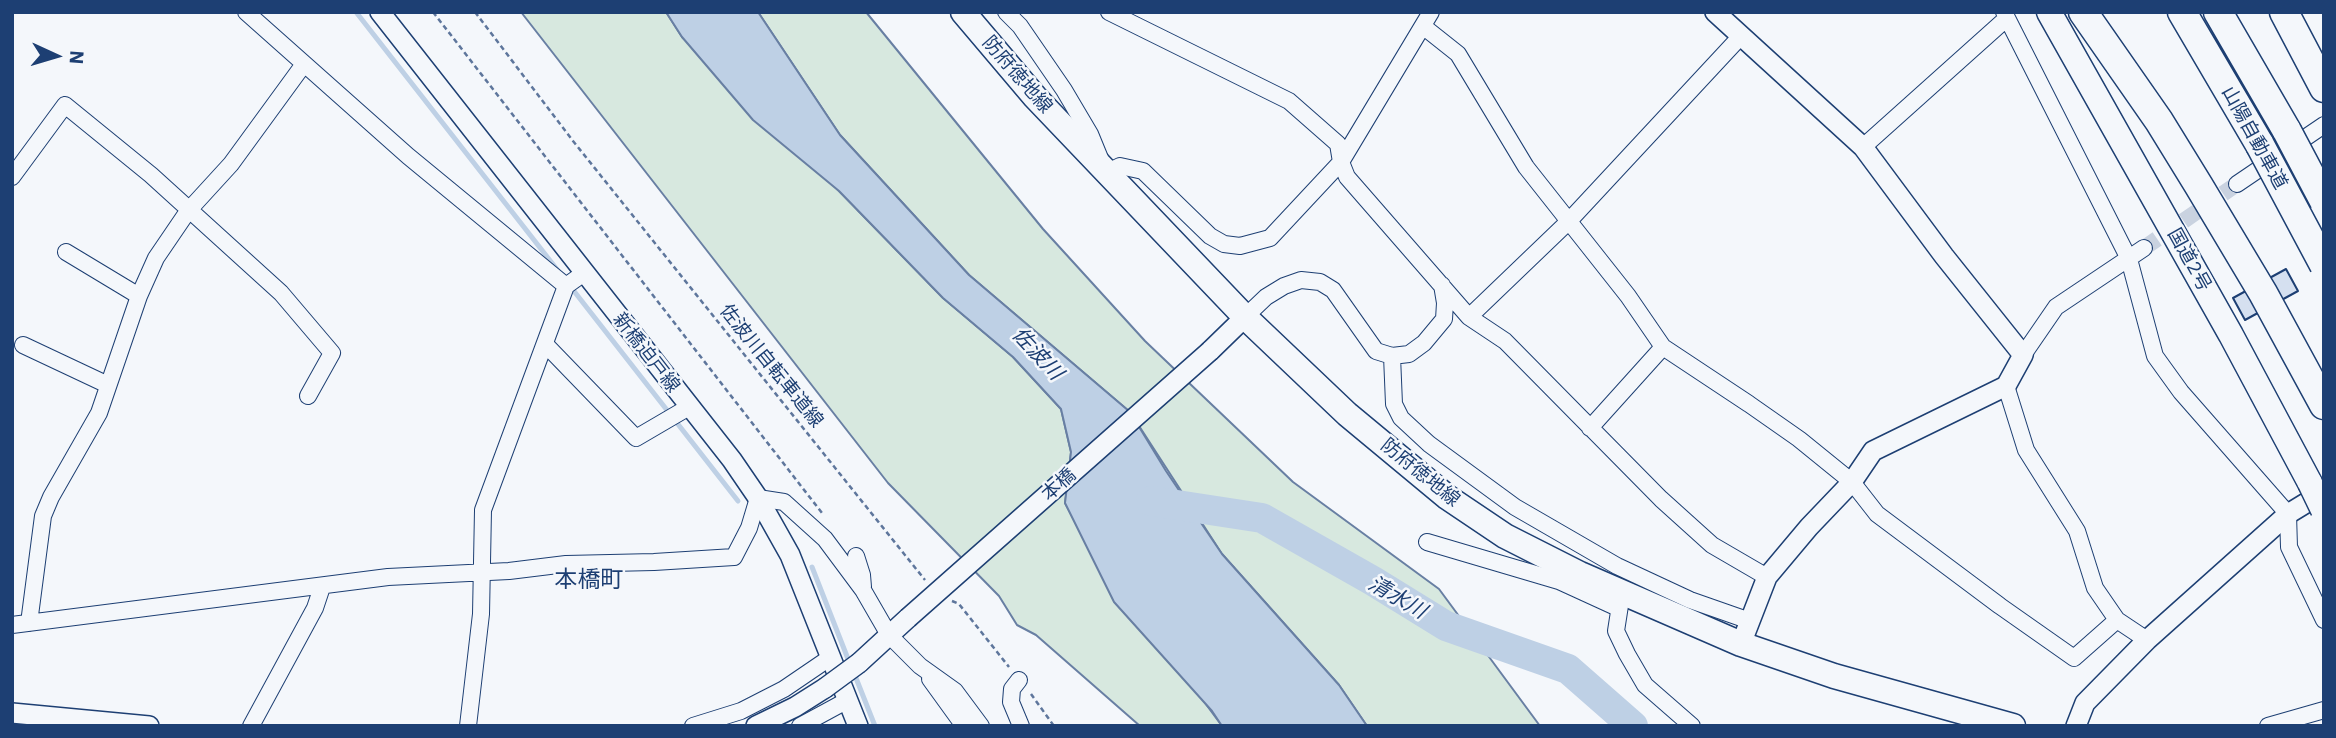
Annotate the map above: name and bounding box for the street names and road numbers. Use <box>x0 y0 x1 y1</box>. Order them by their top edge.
street label: 防府徳地線 <box>977 32 1057 118</box>
street label: 山陽自動車道 <box>2216 83 2292 193</box>
street label: 国道2号 <box>2162 225 2216 295</box>
street label: 佐波川自転車道線 <box>714 300 828 432</box>
street label: 新橋迫戸線 <box>608 309 684 397</box>
street label: 防府徳地線 <box>1376 434 1464 512</box>
street label: 本橋 <box>1037 464 1081 506</box>

